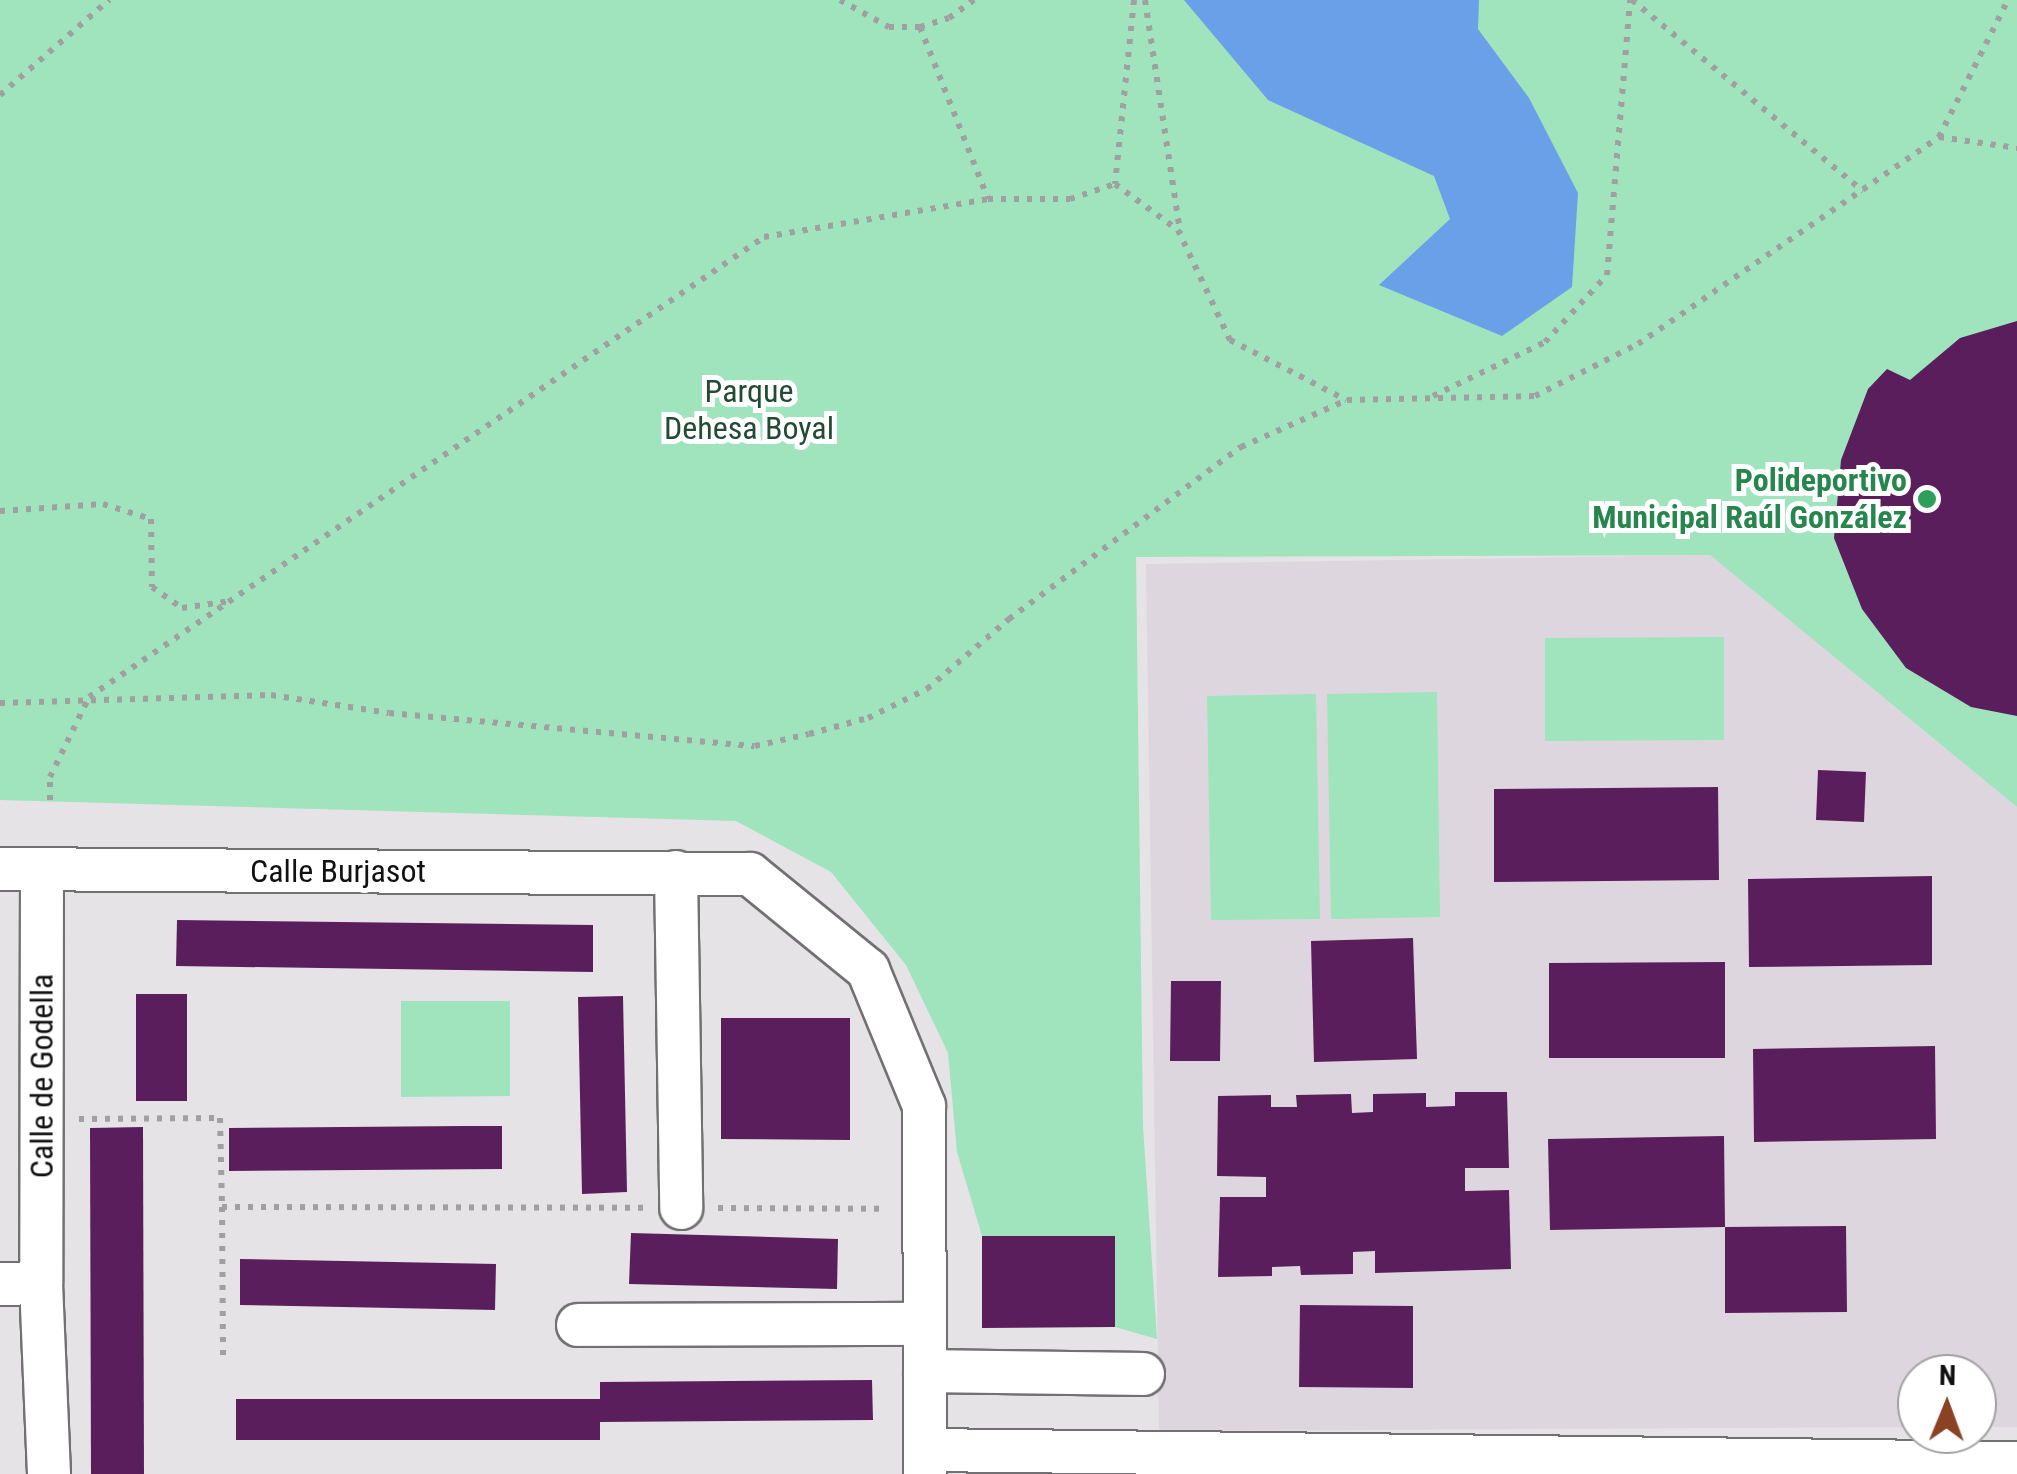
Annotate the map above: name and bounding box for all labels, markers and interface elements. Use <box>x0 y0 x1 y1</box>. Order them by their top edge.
park label: Parque Dehesa Boyal <box>664 373 834 448</box>
place label: Polideportivo Municipal Raúl González <box>1592 462 1907 537</box>
marker: Polideportivo Municipal Raúl González <box>1916 488 1938 510</box>
street label: Calle Burjasot <box>250 852 426 890</box>
street label: Calle de Godella <box>23 974 61 1178</box>
north arrow <box>1897 1354 1997 1454</box>
text: N <box>1939 1359 1956 1392</box>

